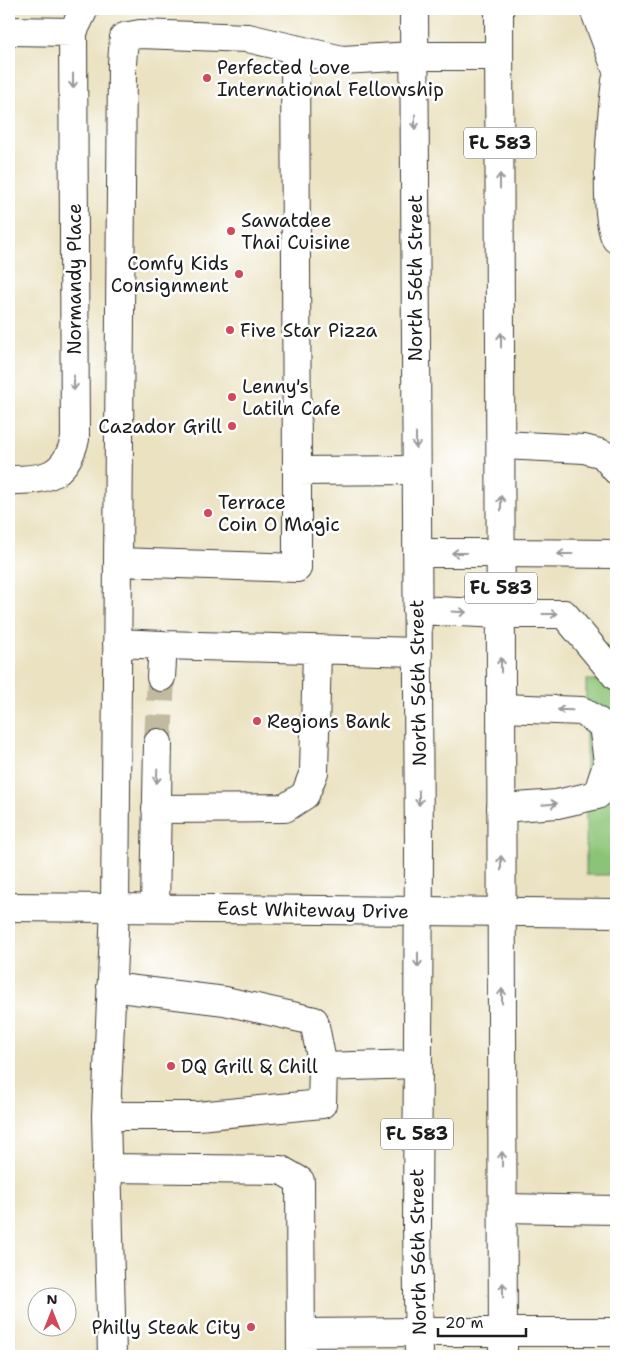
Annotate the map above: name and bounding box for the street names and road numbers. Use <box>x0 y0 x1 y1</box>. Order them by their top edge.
road number: FL 583 <box>464 128 536 158</box>
street label: North 56th Street <box>403 195 428 361</box>
street label: Normandy Place <box>62 203 87 355</box>
road number: FL 583 <box>465 572 537 604</box>
street label: North 56th Street <box>404 599 432 767</box>
street label: East Whiteway Drive <box>217 896 409 924</box>
road number: FL 583 <box>381 1118 453 1150</box>
street label: North 56th Street <box>404 1168 432 1336</box>

